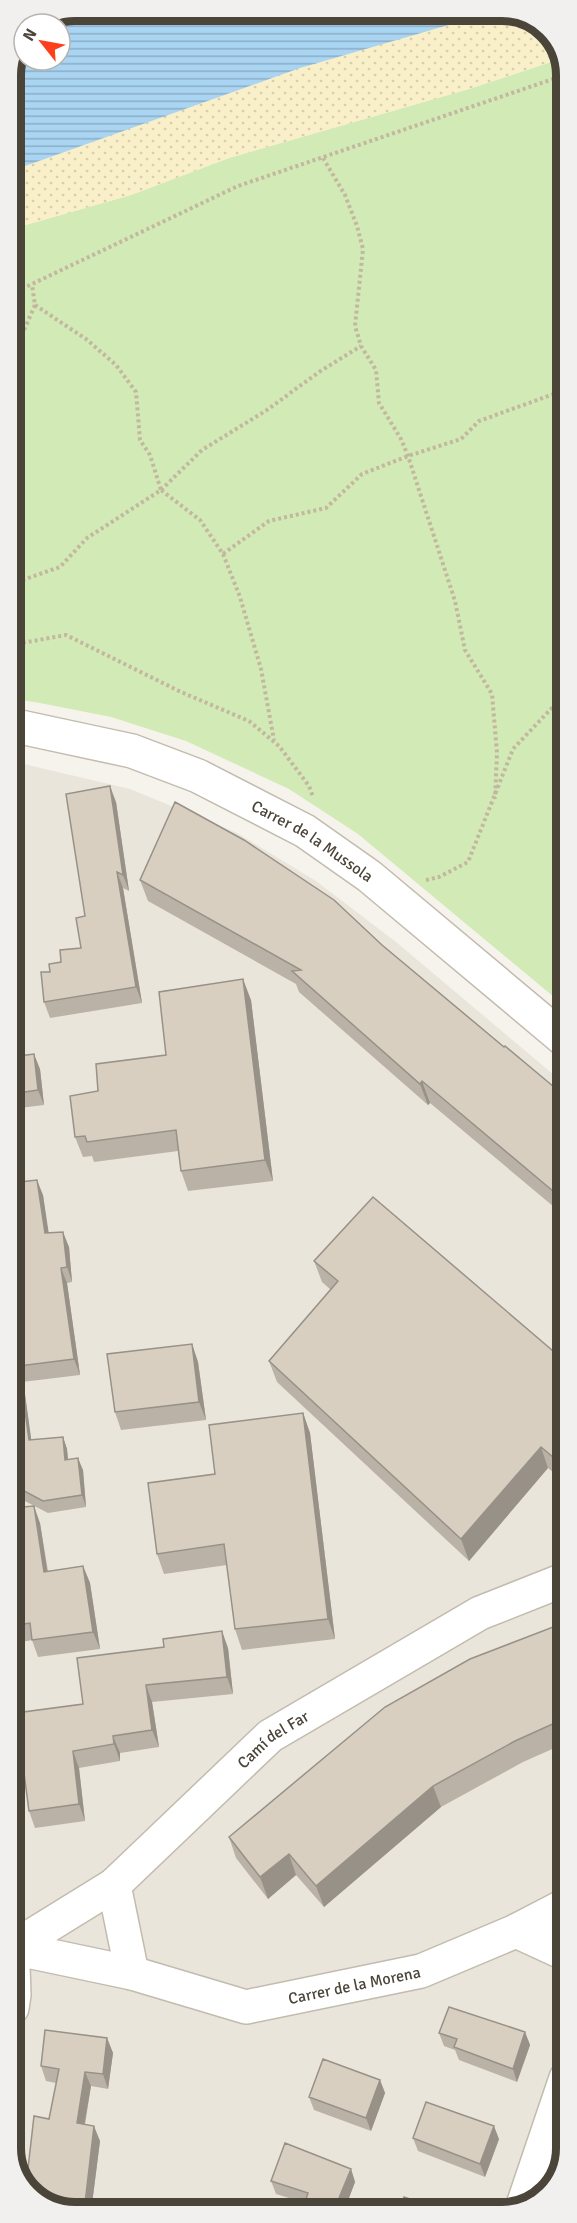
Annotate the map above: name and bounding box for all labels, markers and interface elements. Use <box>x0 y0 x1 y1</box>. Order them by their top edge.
north arrow <box>12 12 72 72</box>
text: N <box>19 25 41 45</box>
street label: Carrer de la Mussola <box>248 796 377 887</box>
street label: Camí del Far <box>233 1707 313 1773</box>
street label: Carrer de la Morena <box>286 1962 422 2009</box>

